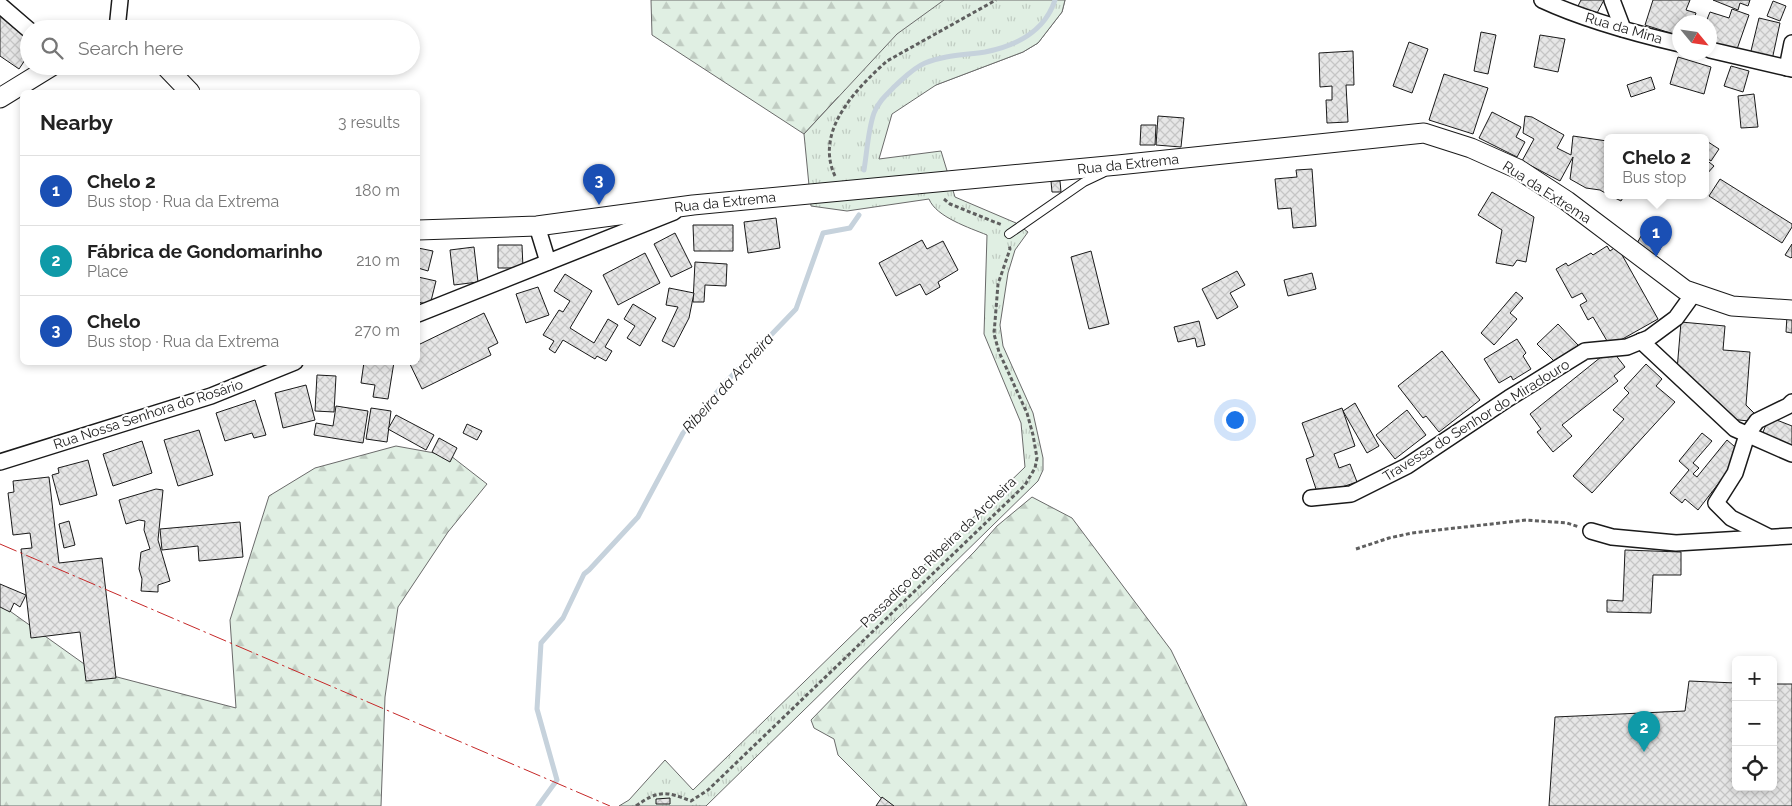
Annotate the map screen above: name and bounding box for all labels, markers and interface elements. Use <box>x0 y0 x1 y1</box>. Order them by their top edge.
street label: Rua da Mina <box>1584 9 1664 47</box>
north arrow <box>1672 15 1717 60</box>
search box <box>20 20 420 75</box>
icon: search <box>38 34 66 62</box>
text: Search here <box>78 37 184 59</box>
text: Nearby <box>40 110 113 135</box>
text: 3 results <box>338 113 400 132</box>
popup <box>1604 134 1709 199</box>
text: Chelo 2 <box>1622 146 1691 168</box>
street label: Rua da Extrema <box>1076 151 1180 177</box>
street label: Rua da Extrema <box>1500 157 1594 227</box>
pin: 3 <box>583 164 615 205</box>
text: Bus stop <box>1622 168 1686 187</box>
text: Chelo 2 <box>87 170 156 192</box>
text: 1 <box>52 181 60 200</box>
text: 180 m <box>355 181 400 200</box>
street label: Rua da Extrema <box>673 189 777 215</box>
text: Bus stop · Rua da Extrema <box>87 192 279 211</box>
pin: 1 <box>1640 216 1672 257</box>
text: Fábrica de Gondomarinho <box>87 240 322 262</box>
text: 2 <box>51 251 61 270</box>
text: 210 m <box>356 251 400 270</box>
text: Place <box>87 262 128 281</box>
text: Chelo <box>87 310 140 332</box>
text: 3 <box>52 321 60 340</box>
text: 270 m <box>355 321 400 340</box>
water label: Ribeira da Archeira <box>679 330 777 436</box>
text: Bus stop · Rua da Extrema <box>87 332 279 351</box>
street label: Travessa do Senhor do Miradouro <box>1380 356 1572 484</box>
street label: Rua Nossa Senhora do Rosário <box>51 376 245 452</box>
your location <box>1222 407 1248 433</box>
street label: Passadiço da Ribeira da Archeira <box>857 473 1019 631</box>
map controls <box>1732 656 1777 791</box>
button: + <box>1732 656 1777 701</box>
button: − <box>1732 701 1777 746</box>
pin: 2 <box>1628 711 1660 752</box>
button: locate <box>1732 746 1777 791</box>

